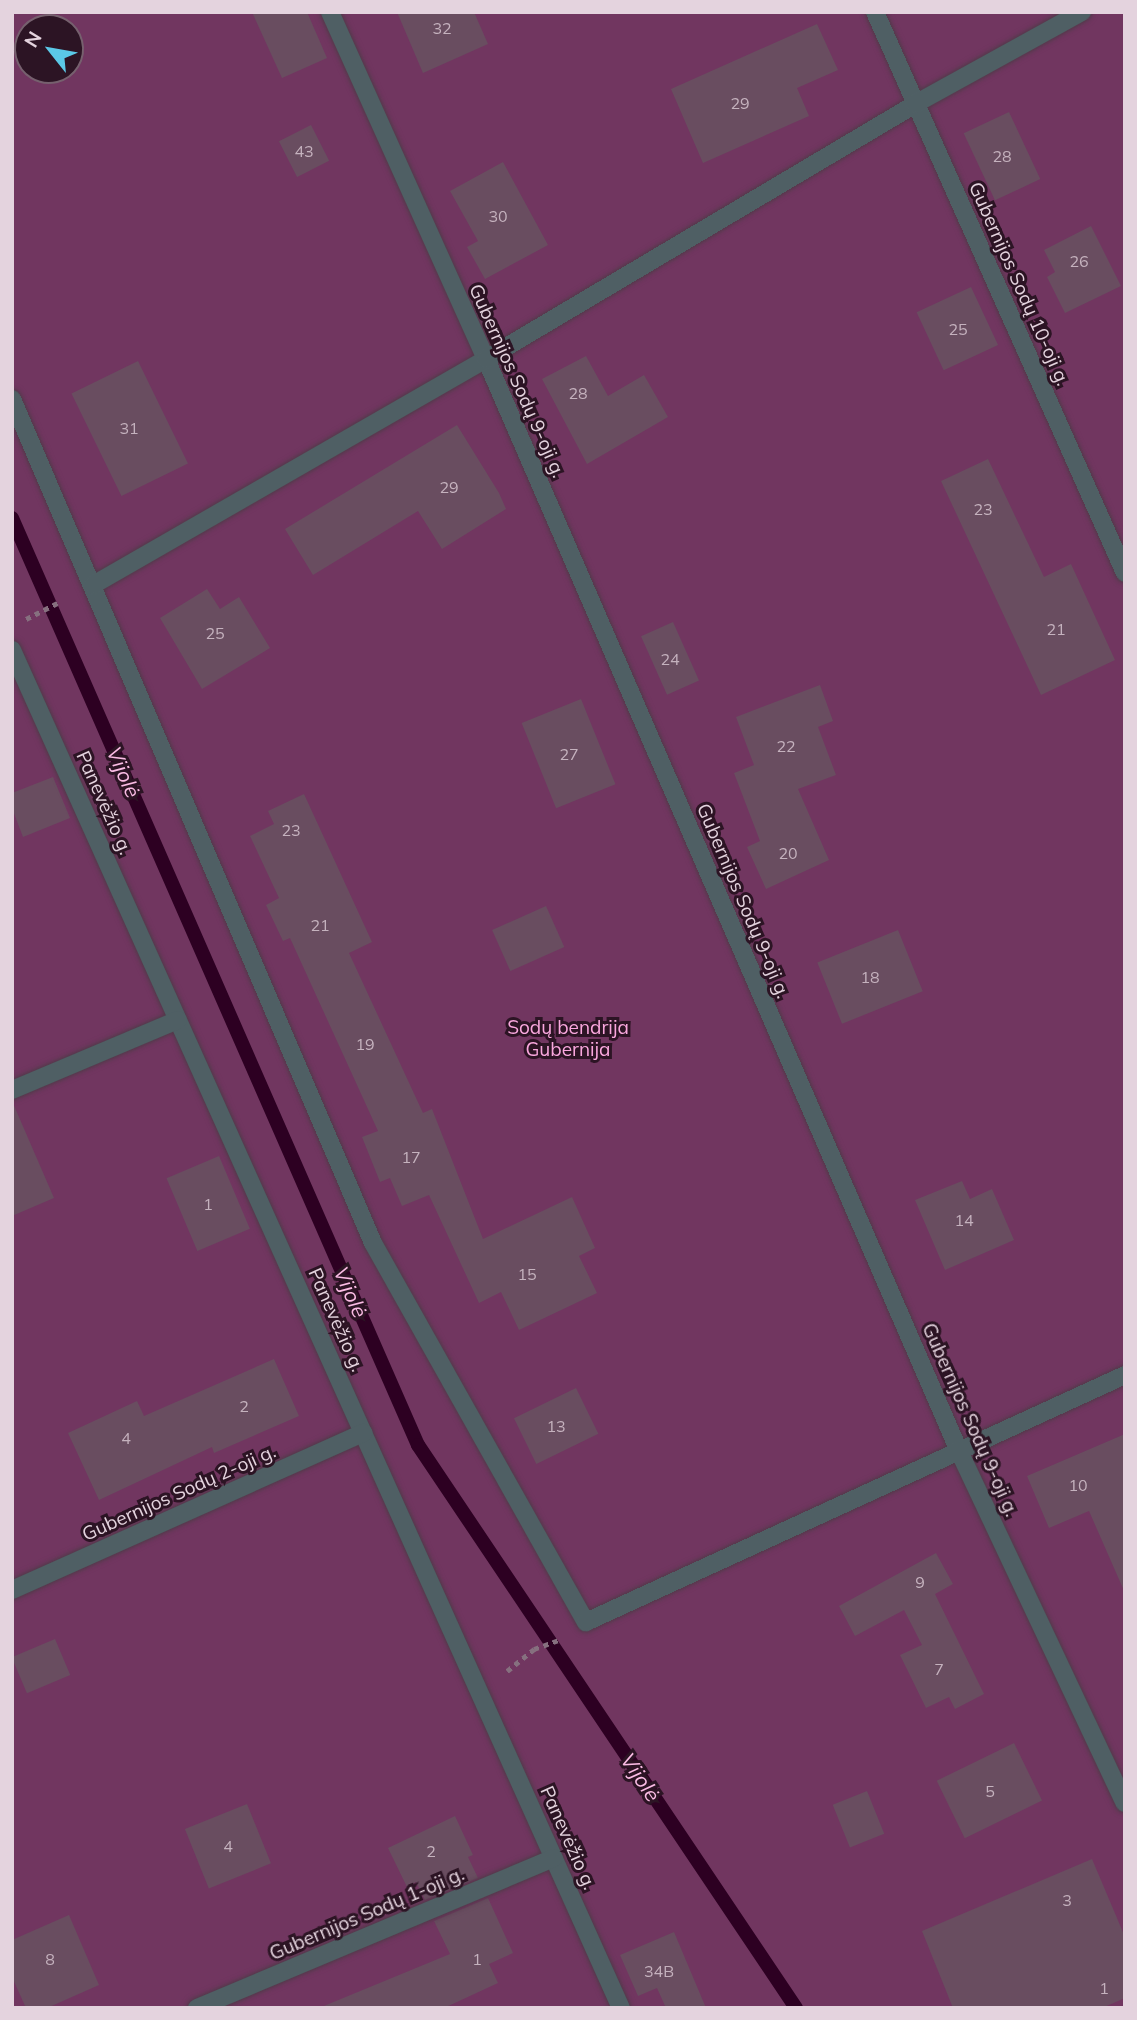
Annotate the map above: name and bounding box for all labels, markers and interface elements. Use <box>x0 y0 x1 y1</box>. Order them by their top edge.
north arrow <box>14 14 84 84</box>
house number: 32 <box>432 18 452 38</box>
text: N <box>19 27 47 52</box>
house number: 29 <box>730 93 750 113</box>
house number: 43 <box>294 141 314 161</box>
house number: 28 <box>992 146 1012 166</box>
street label: Gubernijos Sodų 10-oji g. <box>964 179 1074 389</box>
house number: 30 <box>488 206 508 226</box>
house number: 26 <box>1069 251 1089 271</box>
street label: Gubernijos Sodų 9-oji g. <box>464 281 570 481</box>
house number: 25 <box>948 319 968 339</box>
house number: 28 <box>568 383 588 403</box>
house number: 31 <box>119 418 139 438</box>
house number: 29 <box>439 477 459 497</box>
house number: 23 <box>973 499 993 519</box>
house number: 21 <box>1046 619 1066 639</box>
house number: 25 <box>205 623 225 643</box>
house number: 24 <box>660 649 680 669</box>
house number: 22 <box>776 736 796 756</box>
water label: Vijolė <box>102 743 146 801</box>
house number: 27 <box>559 744 579 764</box>
street label: Panevėžio g. <box>71 748 137 858</box>
street label: Gubernijos Sodų 9-oji g. <box>692 800 794 1002</box>
house number: 23 <box>281 820 301 840</box>
house number: 20 <box>778 843 798 863</box>
house number: 21 <box>310 915 330 935</box>
house number: 18 <box>860 967 880 987</box>
park label: Sodų bendrija Gubernija <box>507 1017 629 1061</box>
house number: 19 <box>355 1034 375 1054</box>
house number: 17 <box>401 1147 421 1167</box>
house number: 1 <box>203 1194 213 1214</box>
house number: 14 <box>954 1210 974 1230</box>
water label: Vijolė <box>329 1263 373 1321</box>
house number: 15 <box>517 1264 537 1284</box>
street label: Panevėžio g. <box>303 1265 369 1375</box>
street label: Gubernijos Sodų 9-oji g. <box>917 1320 1023 1520</box>
house number: 2 <box>239 1396 249 1416</box>
house number: 13 <box>546 1416 566 1436</box>
house number: 4 <box>121 1428 131 1448</box>
street label: Gubernijos Sodų 2-oji g. <box>79 1440 279 1546</box>
house number: 10 <box>1068 1475 1088 1495</box>
house number: 9 <box>915 1572 925 1592</box>
house number: 7 <box>934 1659 944 1679</box>
water label: Vijolė <box>616 1748 666 1806</box>
house number: 5 <box>985 1781 995 1801</box>
street label: Panevėžio g. <box>535 1783 601 1893</box>
house number: 4 <box>223 1836 233 1856</box>
house number: 2 <box>426 1841 436 1861</box>
street label: Gubernijos Sodų 1-oji g. <box>266 1863 468 1965</box>
house number: 3 <box>1062 1890 1072 1910</box>
house number: 8 <box>45 1949 55 1969</box>
house number: 1 <box>472 1949 482 1969</box>
house number: 34B <box>644 1961 674 1981</box>
house number: 1 <box>1099 1978 1109 1998</box>

